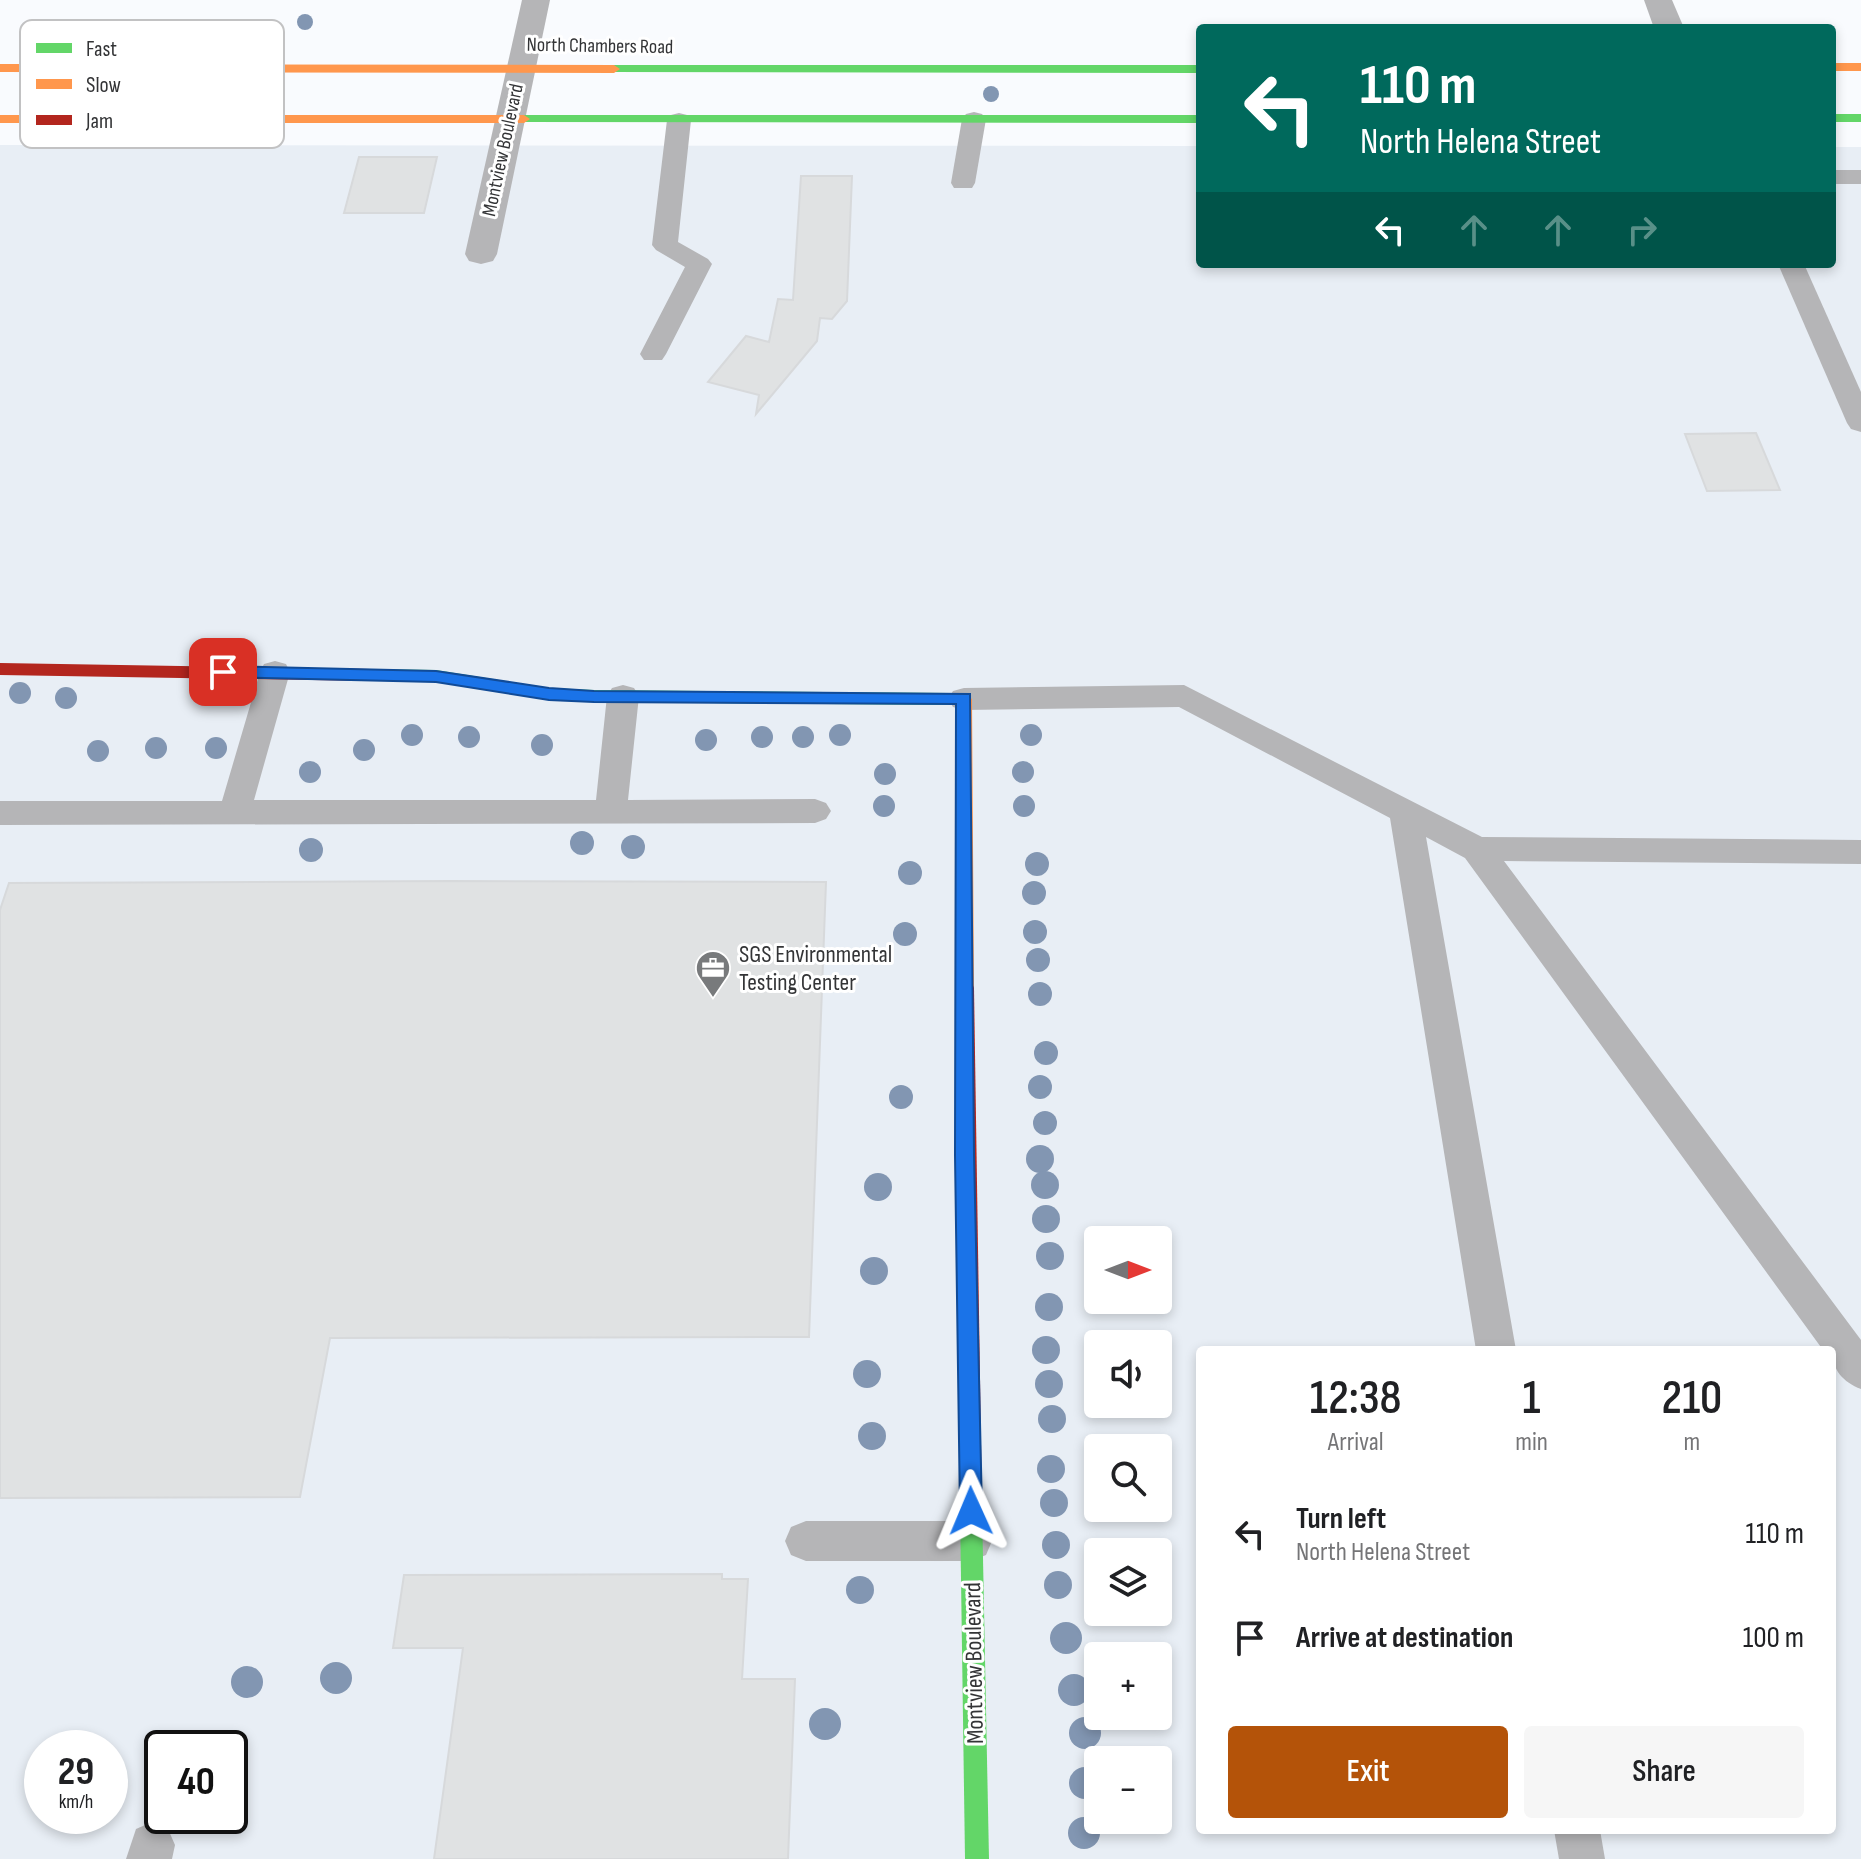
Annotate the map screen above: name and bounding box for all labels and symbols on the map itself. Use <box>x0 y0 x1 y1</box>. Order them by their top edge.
legend <box>20 20 284 148</box>
street label: North Chambers Road <box>527 33 673 59</box>
text: Fast <box>86 36 117 63</box>
text: Slow <box>86 72 121 99</box>
street label: Montview Boulevard <box>477 82 529 218</box>
text: Jam <box>85 108 113 135</box>
pin <box>189 638 257 706</box>
place label: SGS Environmental Testing Center <box>739 940 892 997</box>
office icon: SGS Environmental Testing Center <box>694 949 732 999</box>
north arrow <box>1084 1226 1172 1314</box>
position arrow <box>929 1469 1013 1553</box>
street label: Montview Boulevard <box>958 1582 990 1744</box>
speed limit sign: 40 <box>144 1730 248 1834</box>

